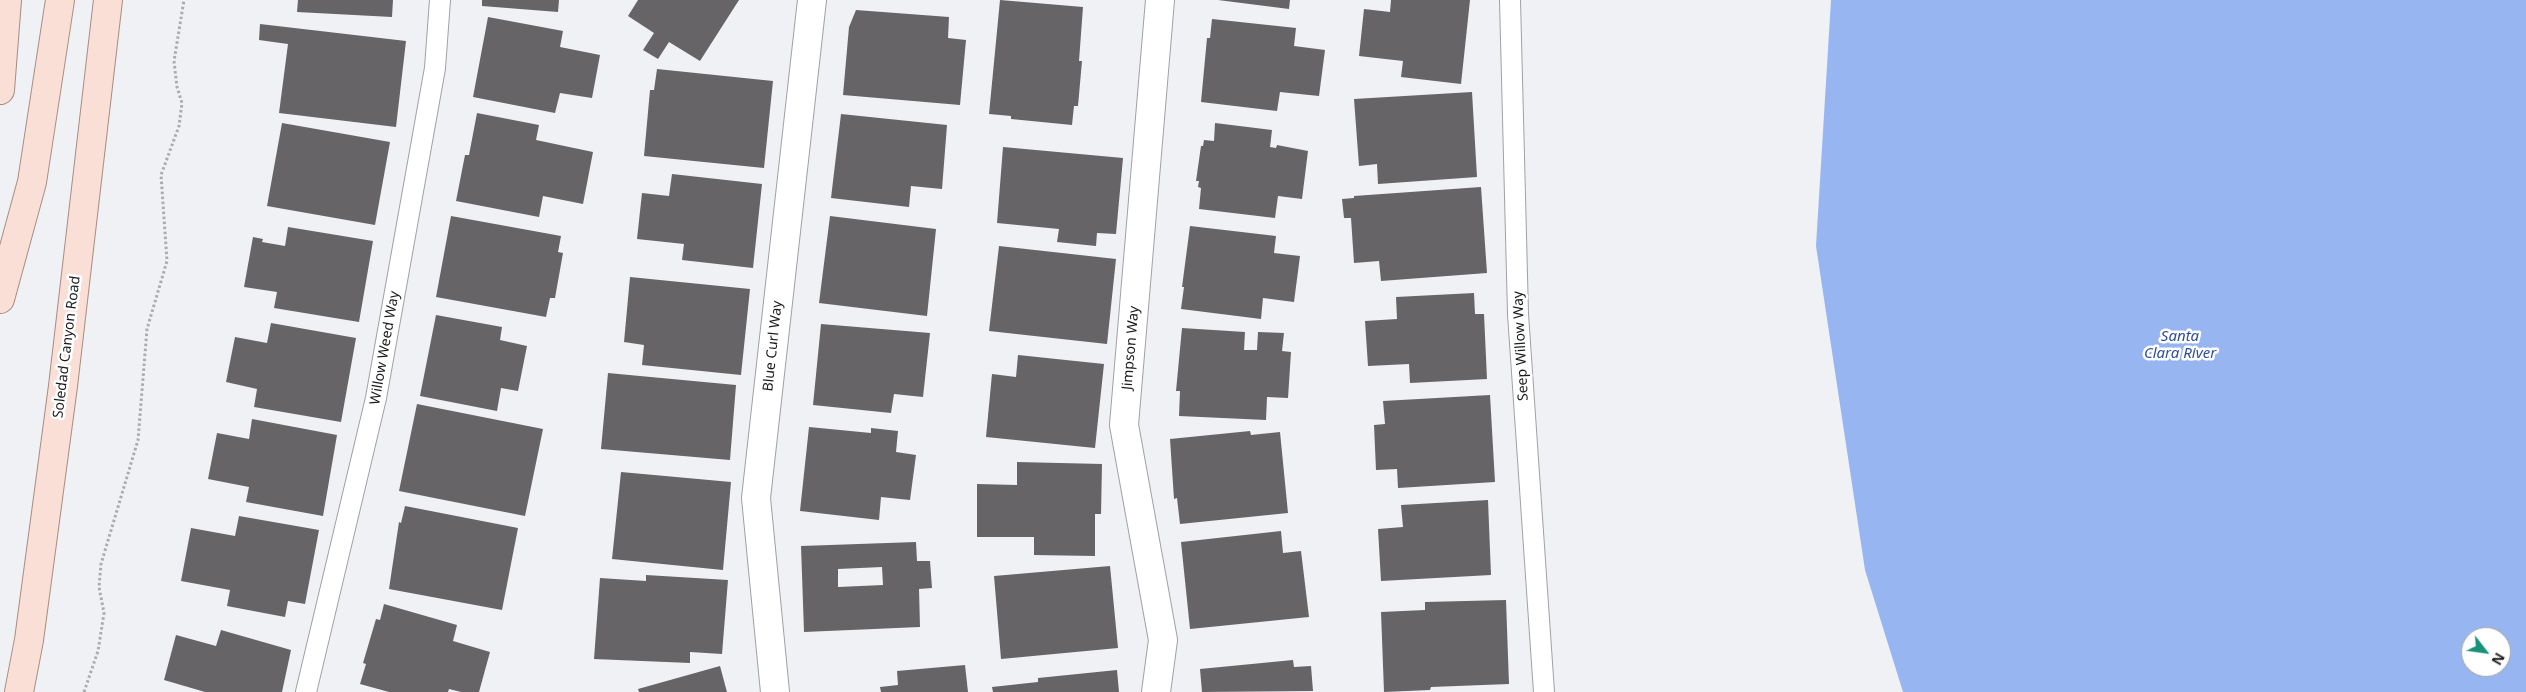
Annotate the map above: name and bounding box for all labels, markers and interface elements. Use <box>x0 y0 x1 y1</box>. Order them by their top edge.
street label: Soledad Canyon Road <box>50 275 84 419</box>
street label: Willow Weed Way <box>367 290 403 406</box>
street label: Seep Willow Way <box>1510 291 1532 401</box>
street label: Blue Curl Way <box>760 300 786 392</box>
street label: Jimpson Way <box>1119 305 1143 391</box>
water label: Santa Clara River <box>2144 328 2216 363</box>
north arrow <box>2461 627 2511 677</box>
text: N <box>2487 650 2510 669</box>

